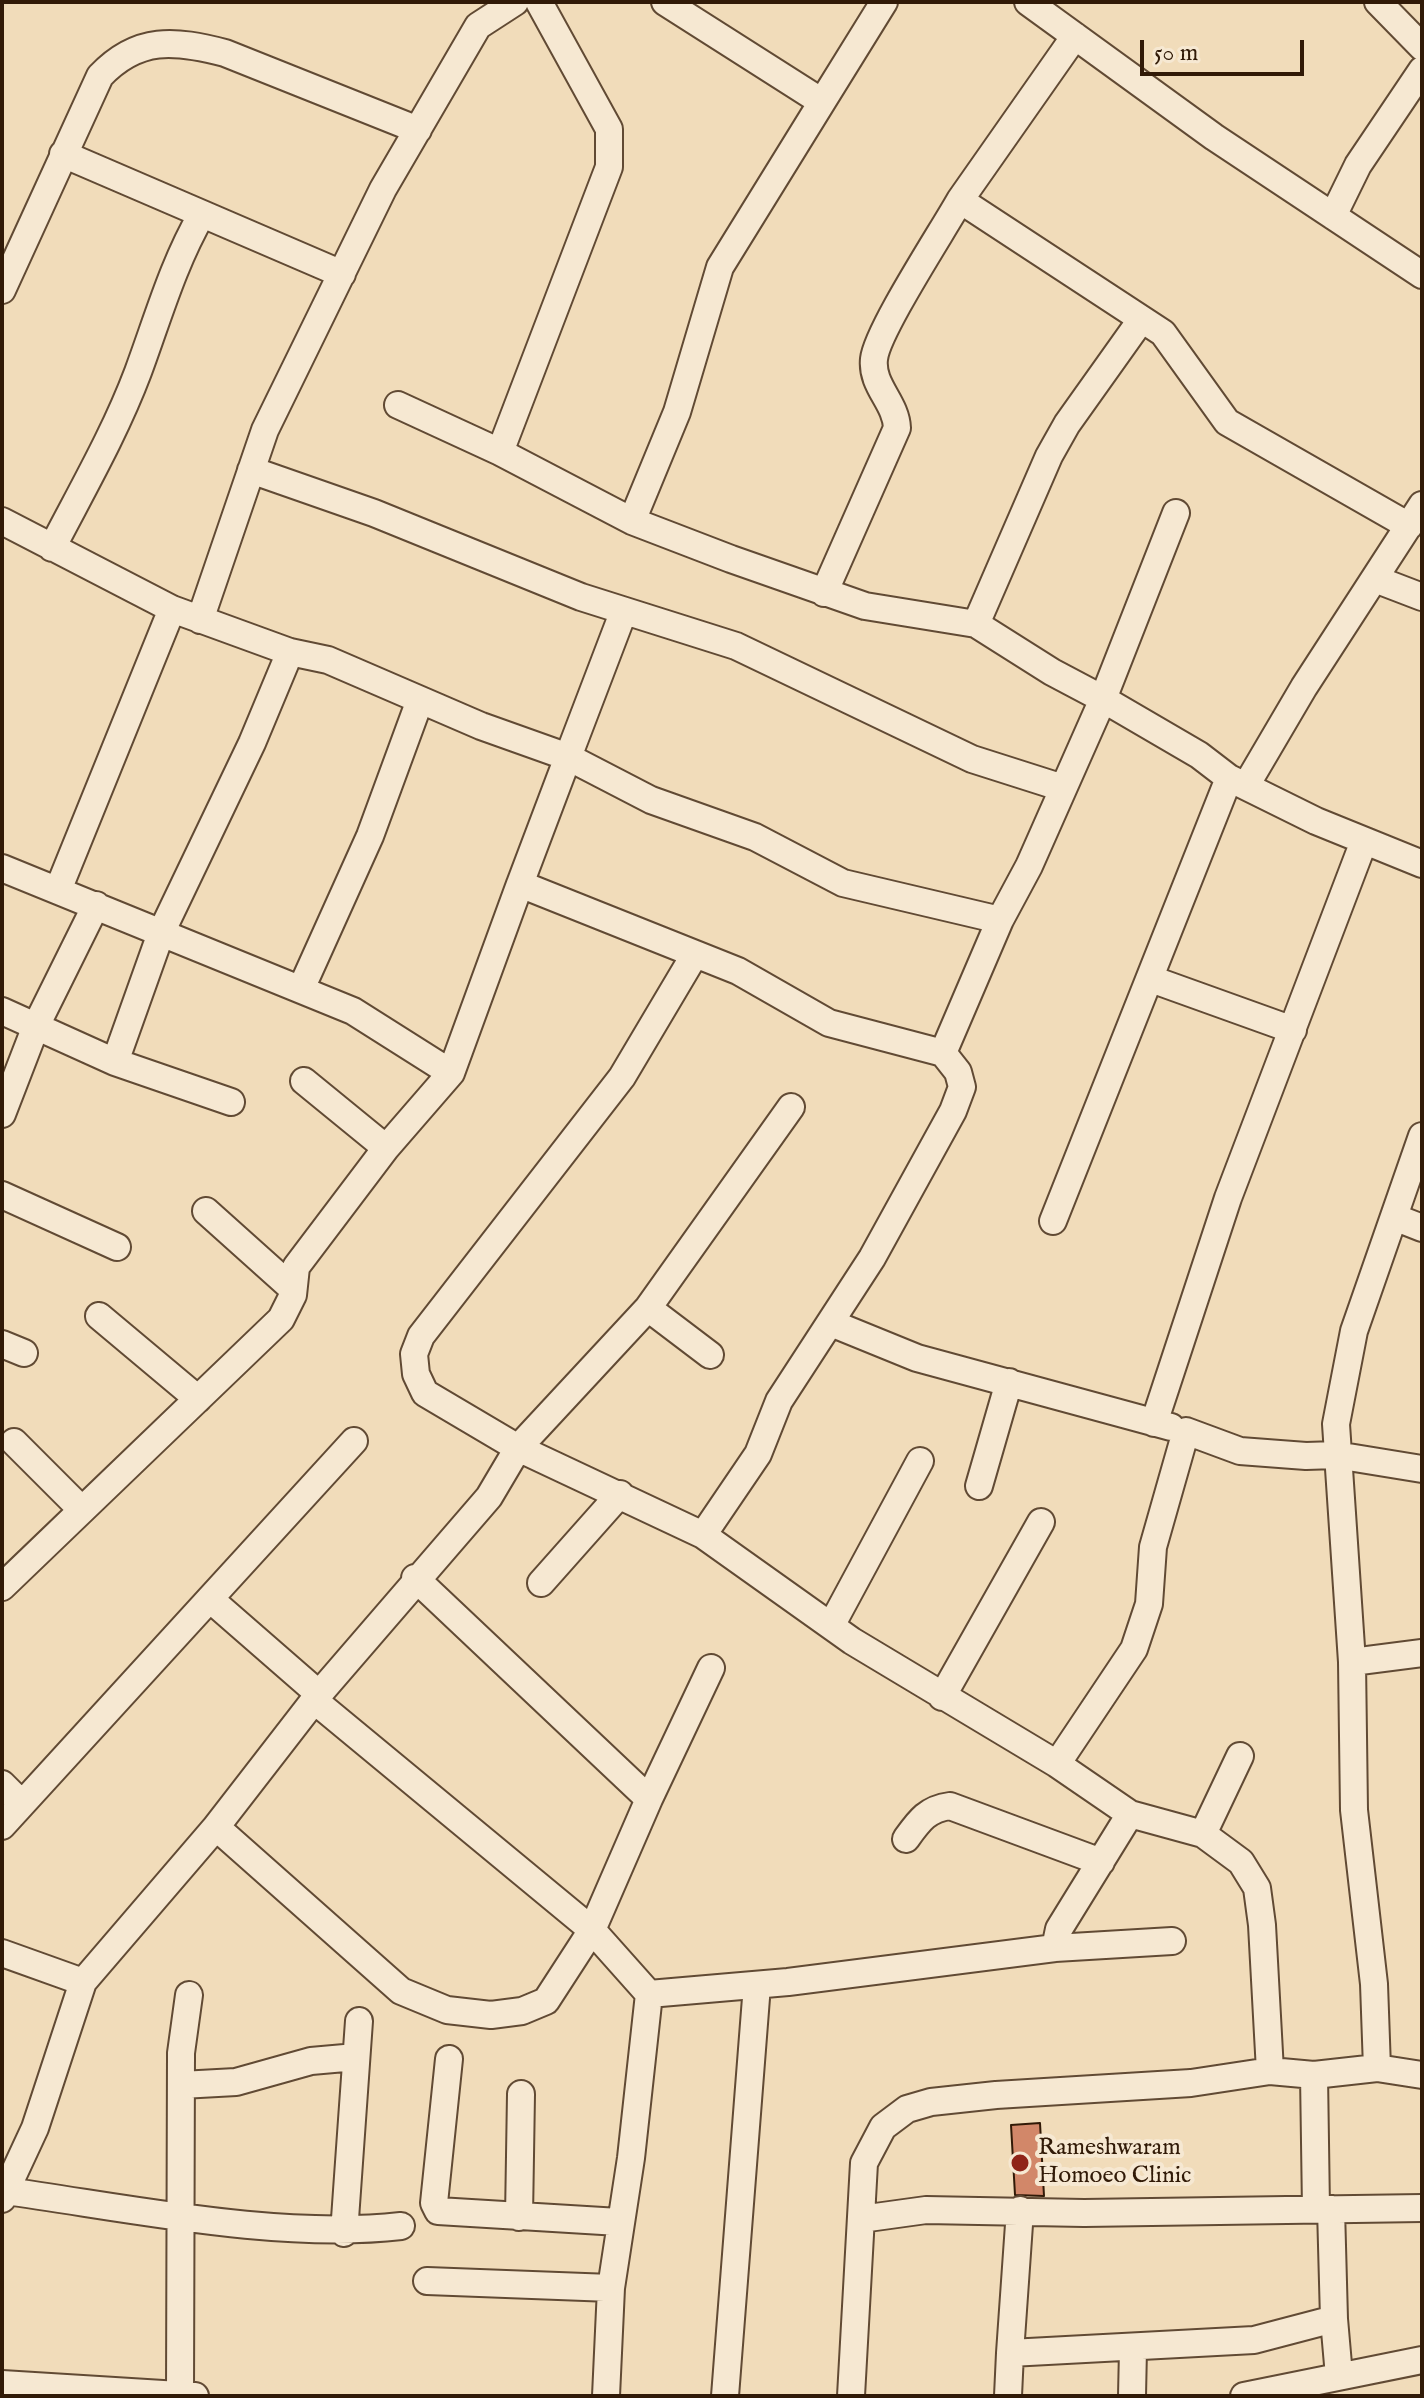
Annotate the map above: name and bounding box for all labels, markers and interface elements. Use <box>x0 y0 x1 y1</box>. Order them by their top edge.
scale bar <box>1144 24 1308 74</box>
text: 50 m <box>1154 38 1198 69</box>
place label: Rameshwaram Homoeo Clinic <box>1038 2135 1191 2191</box>
marker: Rameshwaram Homoeo Clinic <box>1009 2152 1031 2174</box>

